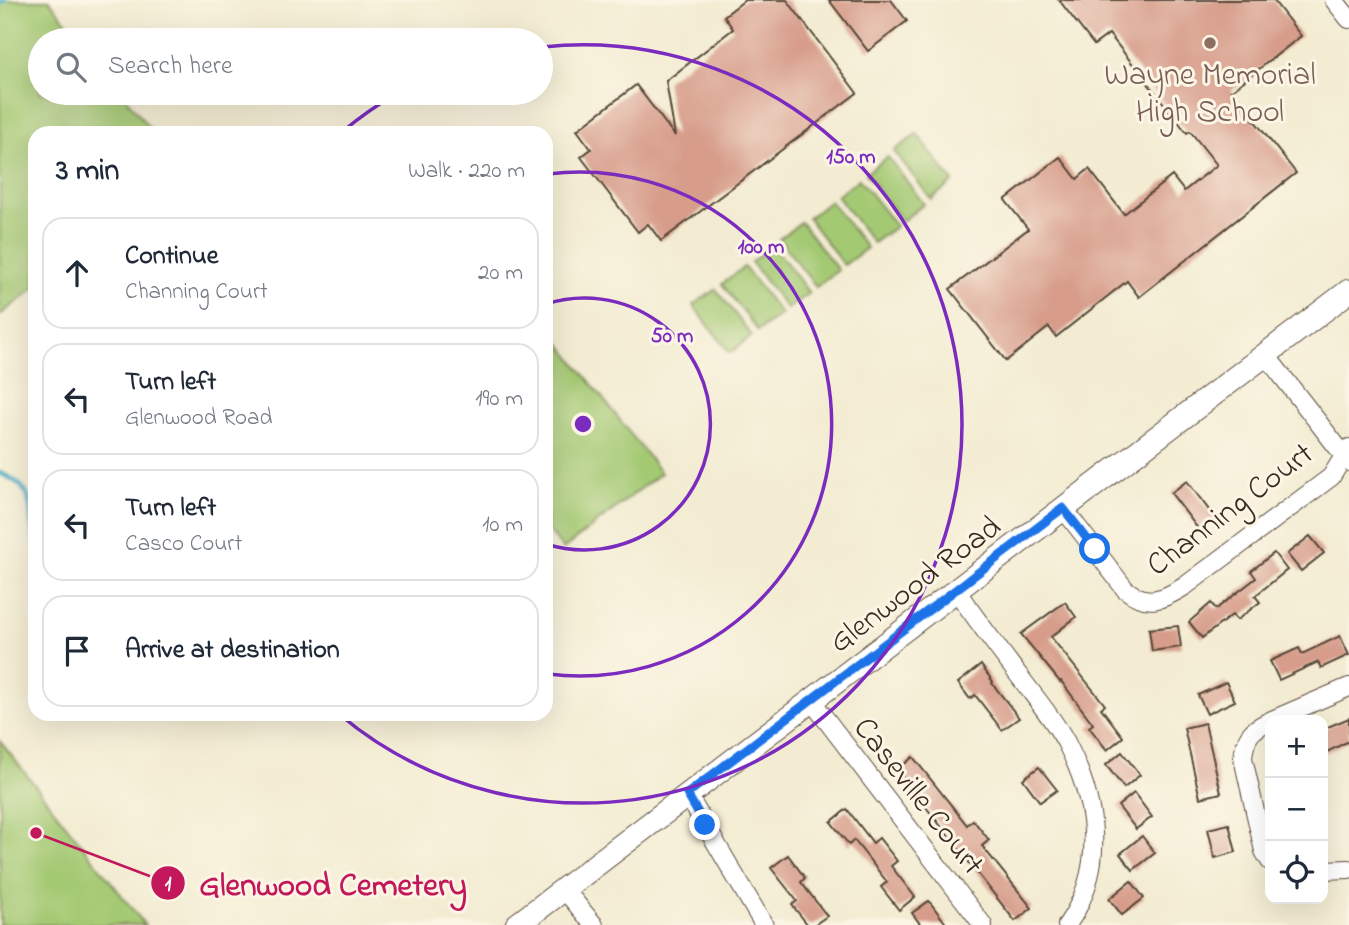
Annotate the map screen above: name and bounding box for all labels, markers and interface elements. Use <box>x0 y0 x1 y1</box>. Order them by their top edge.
search box <box>28 28 553 105</box>
marker: Wayne Memorial High School <box>1202 35 1218 51</box>
icon: search <box>52 48 90 86</box>
text: Search here <box>108 48 233 86</box>
place label: Wayne Memorial High School <box>1104 53 1316 137</box>
text: 150 m <box>826 143 876 173</box>
text: 3 min <box>56 150 119 194</box>
text: Walk · 220 m <box>408 155 525 188</box>
text: 100 m <box>738 233 784 263</box>
text: Continue <box>125 238 218 276</box>
icon: ahead <box>58 254 96 292</box>
text: 20 m <box>478 257 523 290</box>
text: Channing Court <box>125 276 268 309</box>
text: 50 m <box>651 322 693 352</box>
text: Turn left <box>125 364 216 402</box>
icon: left <box>58 380 96 418</box>
text: 190 m <box>475 383 523 416</box>
text: Glenwood Road <box>125 402 272 435</box>
centre of rings <box>571 412 595 436</box>
street label: Channing Court <box>1138 432 1325 589</box>
text: Turn left <box>125 490 216 528</box>
street label: Glenwood Road <box>820 505 1012 666</box>
icon: left <box>58 506 96 544</box>
text: 10 m <box>482 509 523 542</box>
text: Casco Court <box>125 528 242 561</box>
route start <box>1079 533 1110 564</box>
icon: arrive <box>58 632 96 670</box>
text: Arrive at destination <box>125 632 340 670</box>
street label: Caseville Court <box>840 708 994 887</box>
map controls <box>1265 715 1328 904</box>
button: + <box>1265 715 1328 778</box>
button: − <box>1265 778 1328 841</box>
route end <box>689 809 720 840</box>
button: locate <box>1265 841 1328 904</box>
callout: Glenwood Cemetery <box>150 856 480 910</box>
text: Glenwood Cemetery <box>199 863 467 912</box>
text: 1 <box>165 870 172 900</box>

